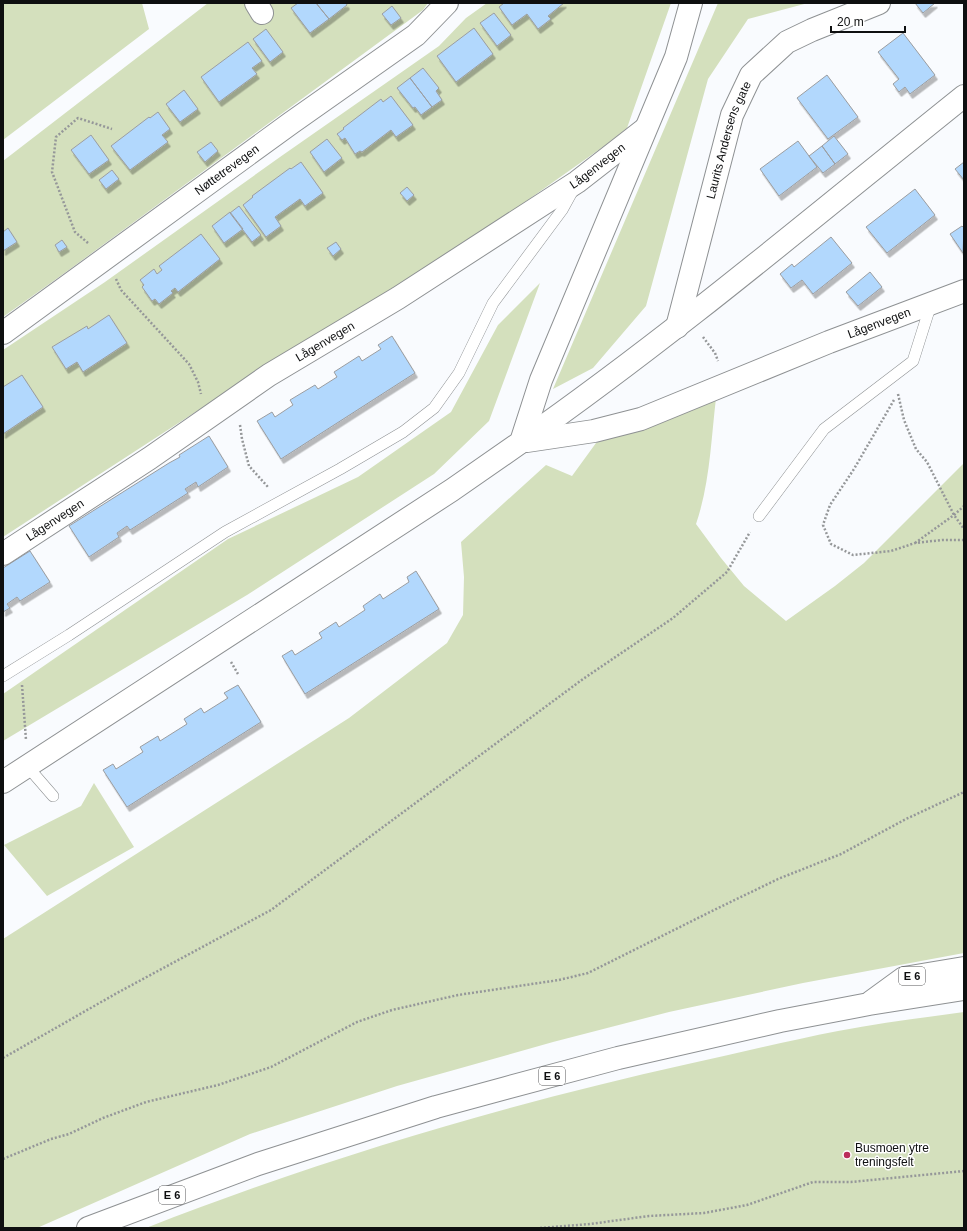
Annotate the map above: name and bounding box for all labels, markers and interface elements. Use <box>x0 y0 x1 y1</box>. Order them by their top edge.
scale bar <box>831 8 905 34</box>
text: 20 m <box>837 15 864 29</box>
street label: Laurits Andersens gate <box>704 79 754 200</box>
street label: Lågenvegen <box>567 140 628 192</box>
street label: Nøttetrevegen <box>192 142 262 198</box>
street label: Lågenvegen <box>846 305 913 341</box>
street label: Lågenvegen <box>293 319 357 364</box>
street label: Lågenvegen <box>23 496 86 544</box>
road number: E 6 <box>899 967 925 985</box>
road number: E 6 <box>539 1067 565 1085</box>
place label: Busmoen ytre treningsfelt <box>855 1141 929 1169</box>
marker: Busmoen ytre treningsfelt <box>842 1150 852 1160</box>
road number: E 6 <box>159 1186 185 1204</box>

